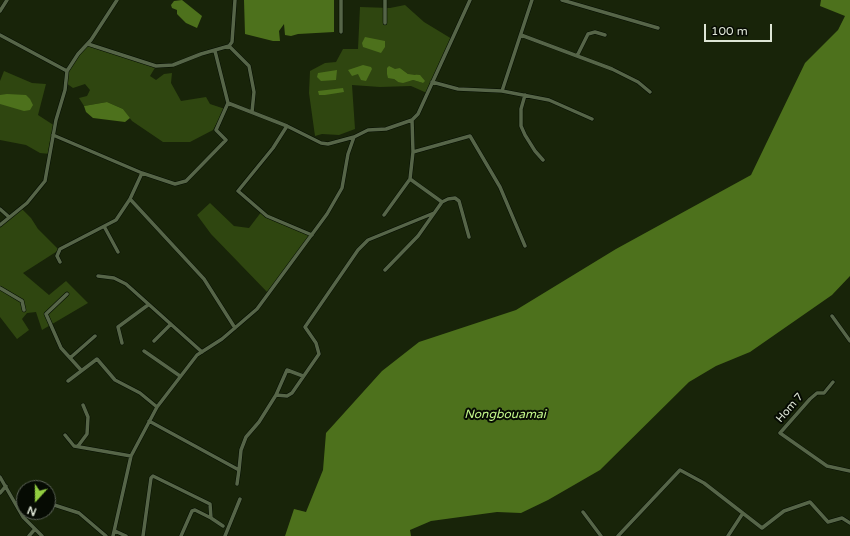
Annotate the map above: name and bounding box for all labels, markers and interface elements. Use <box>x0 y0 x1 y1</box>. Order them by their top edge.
scale bar <box>706 16 774 42</box>
text: 100 m <box>711 24 748 38</box>
street label: Hom 7 <box>774 391 806 425</box>
water label: Nongbouamai <box>464 408 546 422</box>
north arrow <box>16 480 56 520</box>
text: N <box>25 503 38 518</box>

